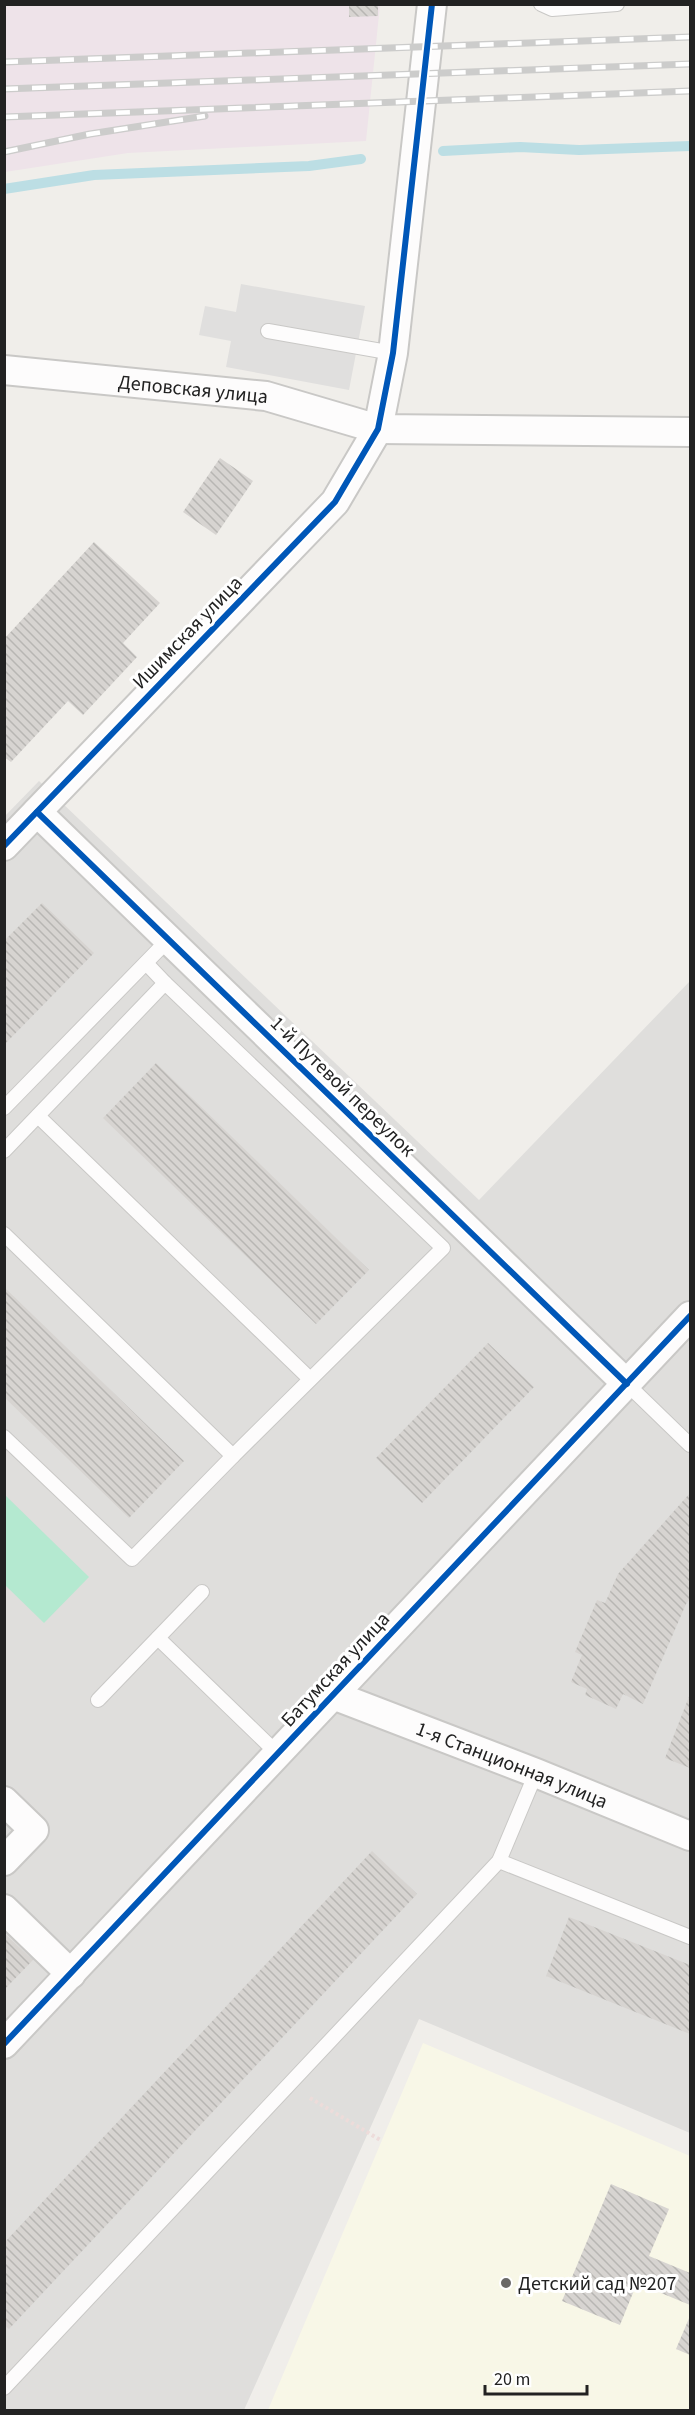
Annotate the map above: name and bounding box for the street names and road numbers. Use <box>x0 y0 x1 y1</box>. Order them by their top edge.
street label: Деповская улица <box>117 368 269 411</box>
street label: Ишимская улица <box>126 570 249 696</box>
street label: 1-й Путевой переулок <box>264 1010 421 1163</box>
street label: Батумская улица <box>275 1606 397 1733</box>
street label: 1-я Станционная улица <box>412 1715 612 1816</box>

